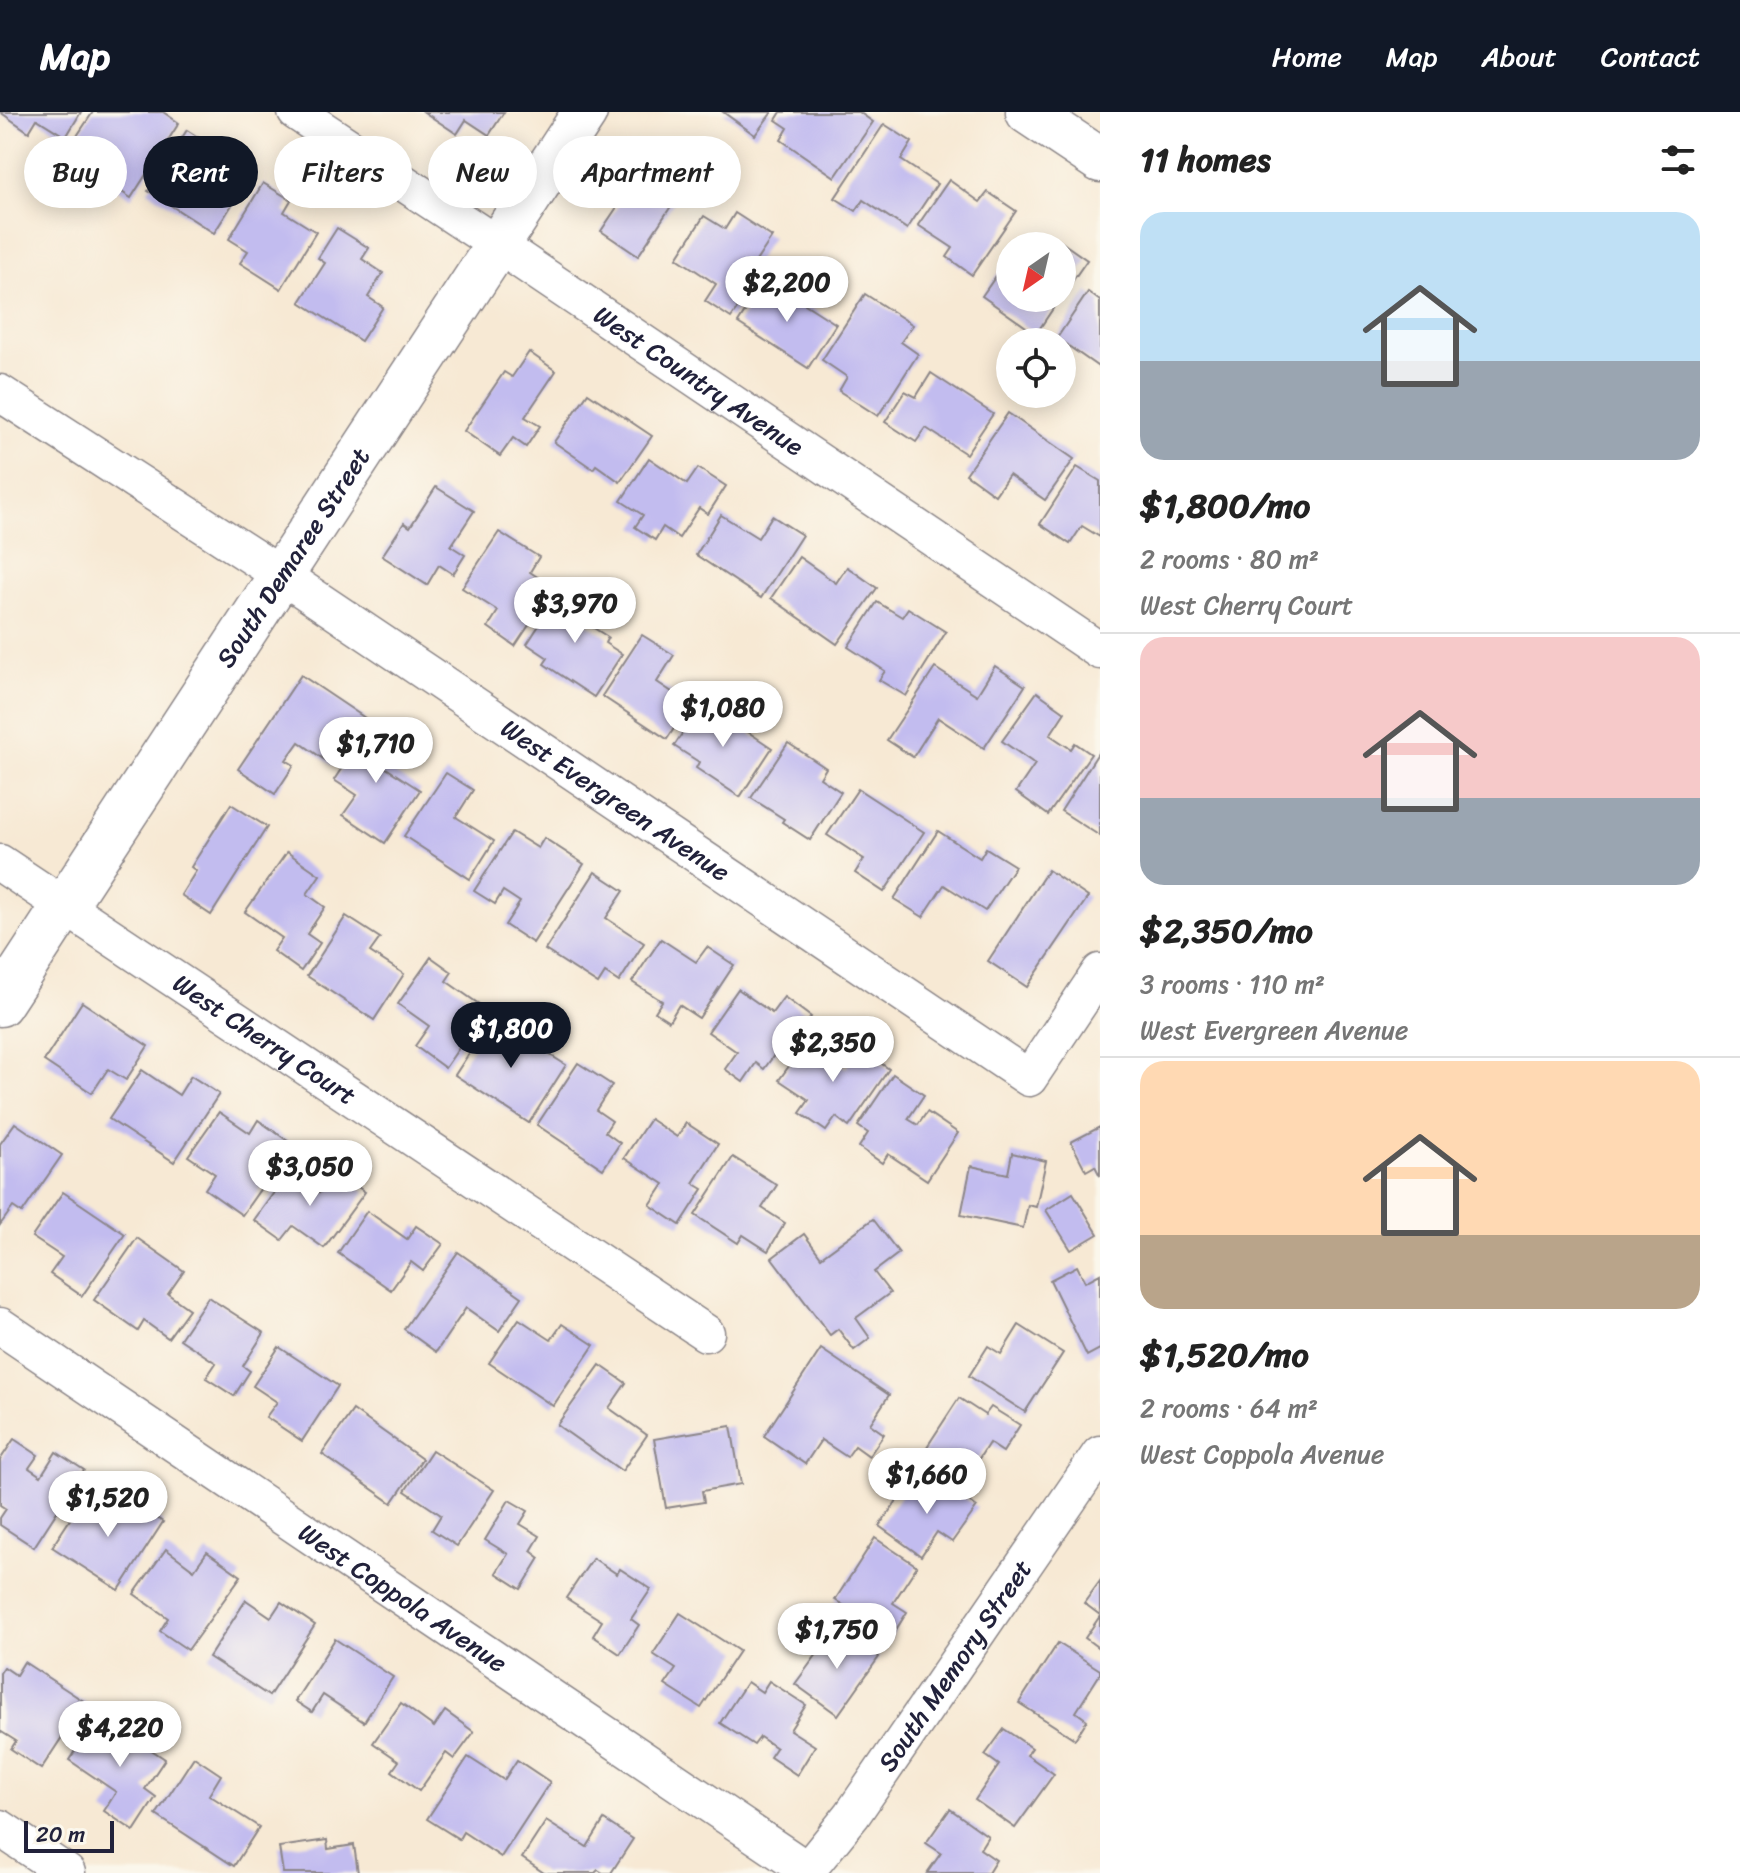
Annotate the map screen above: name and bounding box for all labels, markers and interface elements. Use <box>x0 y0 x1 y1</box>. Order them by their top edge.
text: Map <box>40 23 110 90</box>
text: Home <box>1272 32 1342 81</box>
text: Map <box>1386 32 1437 81</box>
text: About <box>1481 32 1557 81</box>
text: Contact <box>1601 32 1700 81</box>
text: 11 homes <box>1140 130 1271 190</box>
chip: Buy <box>24 136 127 208</box>
chip: Rent <box>143 136 258 208</box>
chip: Filters <box>274 136 412 208</box>
chip: New <box>428 136 537 208</box>
chip: Apartment <box>553 136 741 208</box>
icon: filters <box>1656 138 1700 182</box>
north arrow <box>996 232 1076 312</box>
map controls <box>996 232 1076 408</box>
pin: $2,200 <box>722 256 852 324</box>
text: $2,200 <box>743 259 831 305</box>
icon: home <box>1348 264 1492 408</box>
street label: West Country Avenue <box>584 292 814 469</box>
button: locate <box>996 328 1076 408</box>
street label: South Demaree Street <box>203 438 382 677</box>
text: $1,800/mo <box>1140 476 1310 536</box>
text: 2 rooms · 80 m² <box>1140 536 1319 582</box>
pin: $3,970 <box>510 577 640 645</box>
text: $3,970 <box>532 580 618 626</box>
text: West Cherry Court <box>1140 582 1353 628</box>
pin: $1,080 <box>658 681 788 749</box>
text: $1,080 <box>681 684 765 730</box>
icon: home <box>1348 689 1492 833</box>
street label: West Evergreen Avenue <box>491 706 740 894</box>
pin: $1,710 <box>311 717 441 785</box>
text: $1,710 <box>337 720 415 766</box>
text: $2,350/mo <box>1140 901 1313 961</box>
street label: West Cherry Court <box>163 961 366 1117</box>
text: 3 rooms · 110 m² <box>1140 961 1325 1007</box>
pin: $1,800 <box>446 1002 576 1070</box>
text: $1,800 <box>469 1005 553 1051</box>
text: West Evergreen Avenue <box>1140 1007 1408 1053</box>
pin: $2,350 <box>768 1016 898 1084</box>
text: $2,350 <box>790 1019 876 1065</box>
icon: home <box>1348 1113 1492 1257</box>
pin: $3,050 <box>245 1140 375 1208</box>
text: $3,050 <box>266 1143 354 1189</box>
text: $1,520/mo <box>1140 1325 1309 1385</box>
text: 2 rooms · 64 m² <box>1140 1385 1318 1431</box>
text: West Coppola Avenue <box>1140 1431 1384 1477</box>
pin: $1,660 <box>862 1448 992 1516</box>
text: $1,660 <box>886 1451 968 1497</box>
pin: $1,520 <box>43 1471 173 1539</box>
text: $1,520 <box>67 1474 149 1520</box>
street label: West Coppola Avenue <box>289 1510 517 1685</box>
street label: South Memory Street <box>865 1550 1044 1781</box>
pin: $1,750 <box>772 1603 902 1671</box>
text: $1,750 <box>796 1606 878 1652</box>
pin: $4,220 <box>55 1701 185 1769</box>
text: $4,220 <box>76 1704 164 1750</box>
text: 20 m <box>36 1815 85 1854</box>
scale bar <box>24 1817 114 1853</box>

